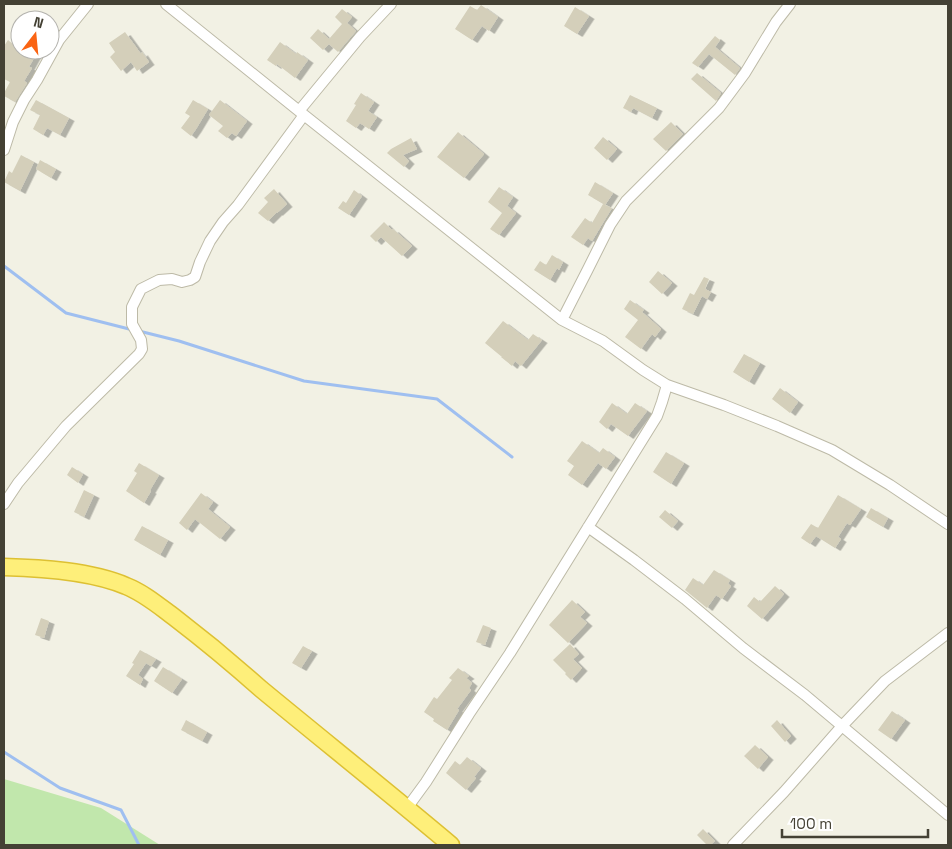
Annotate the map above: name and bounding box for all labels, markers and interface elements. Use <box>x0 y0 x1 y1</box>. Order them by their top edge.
north arrow <box>10 10 60 60</box>
text: N <box>32 13 46 32</box>
scale bar <box>782 806 928 838</box>
text: 100 m <box>790 814 832 833</box>

